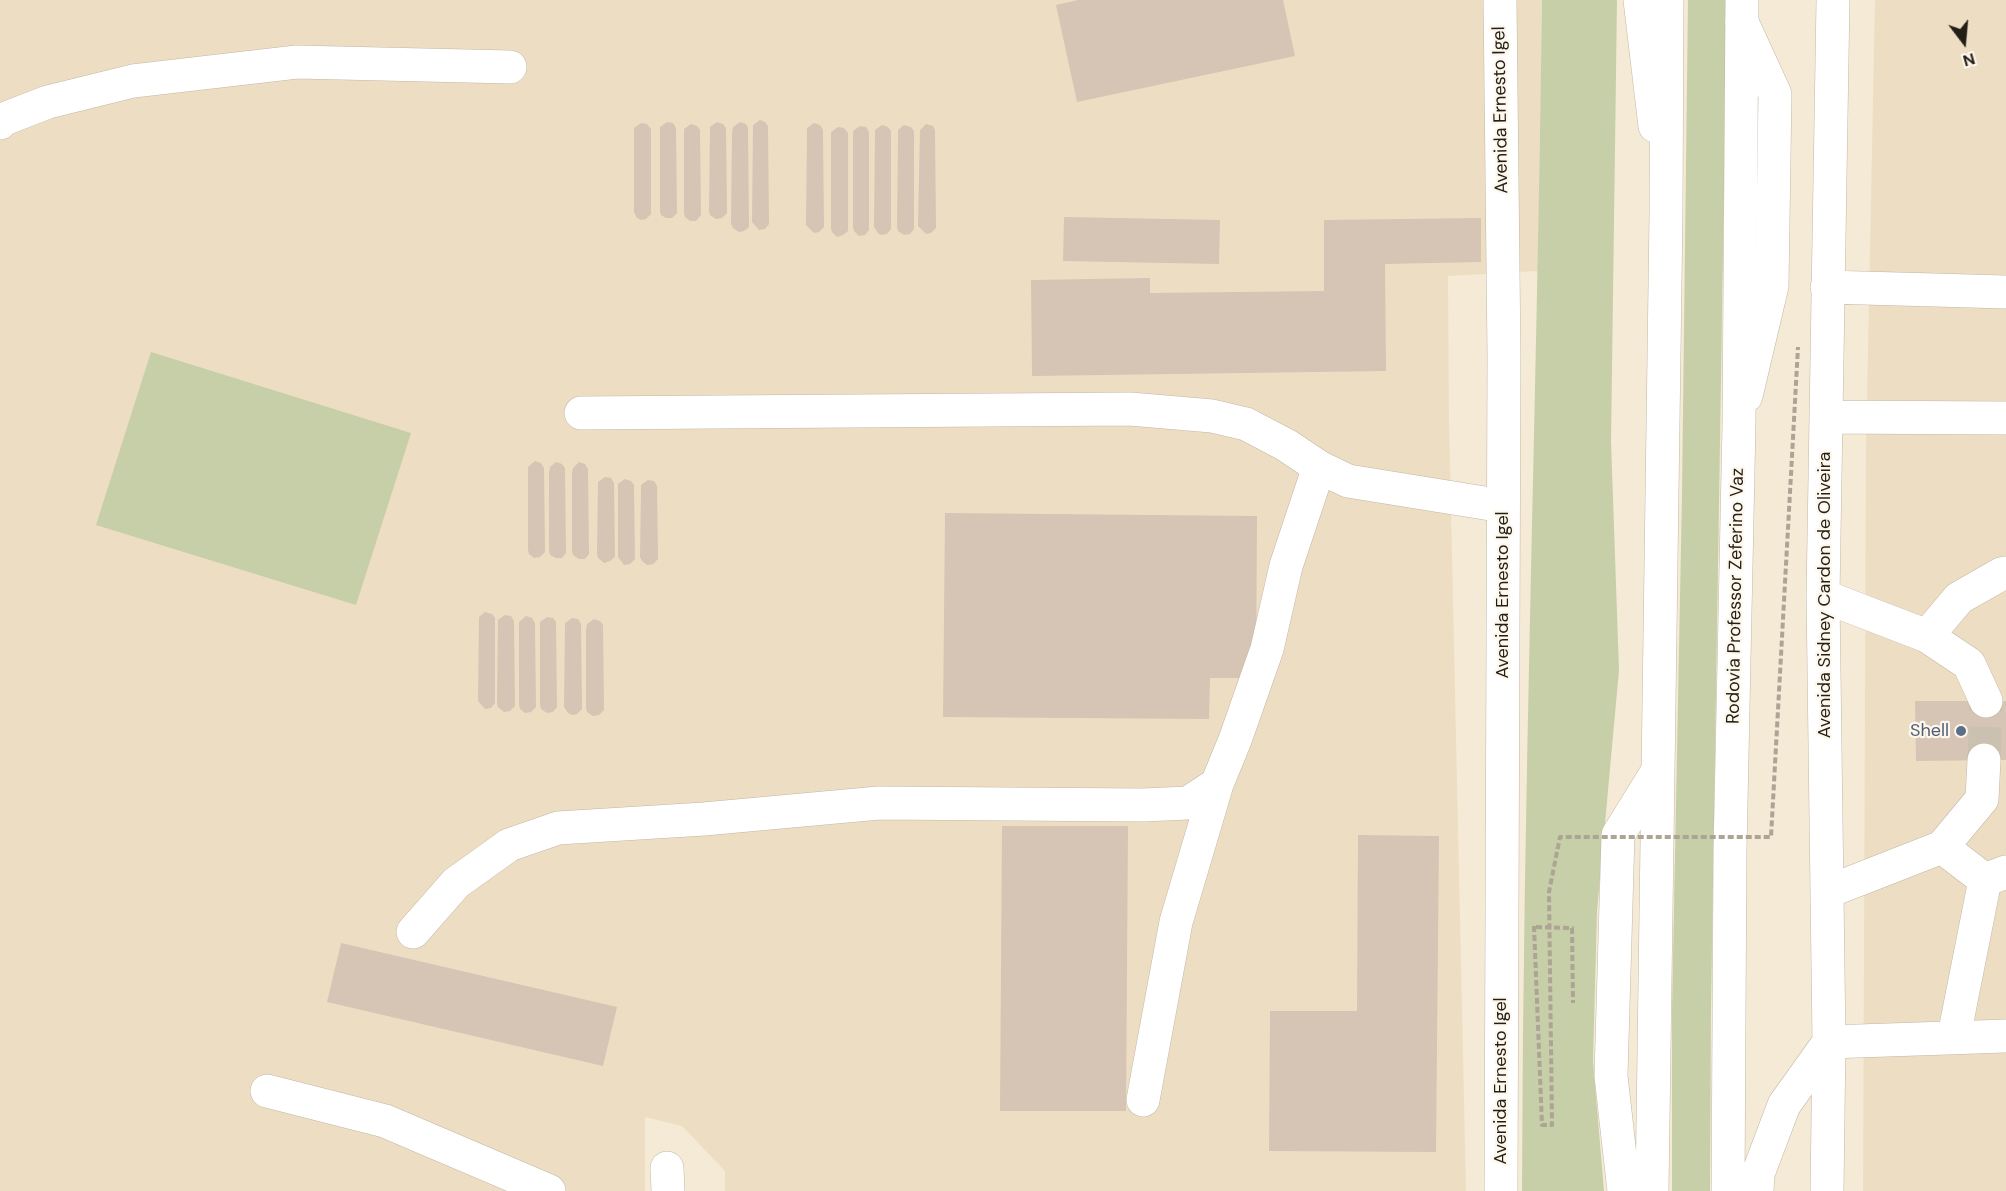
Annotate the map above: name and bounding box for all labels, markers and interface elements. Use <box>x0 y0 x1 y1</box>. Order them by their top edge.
north arrow <box>1934 12 1994 72</box>
street label: Avenida Ernesto Igel <box>1489 26 1513 194</box>
text: N <box>1961 48 1978 71</box>
street label: Avenida Sidney Cardon de Oliveira <box>1814 452 1836 738</box>
street label: Rodovia Professor Zeferino Vaz <box>1723 468 1749 724</box>
street label: Avenida Ernesto Igel <box>1492 511 1514 679</box>
place label: Shell <box>1910 720 1949 742</box>
marker: Shell <box>1954 724 1968 738</box>
street label: Avenida Ernesto Igel <box>1490 997 1512 1165</box>

